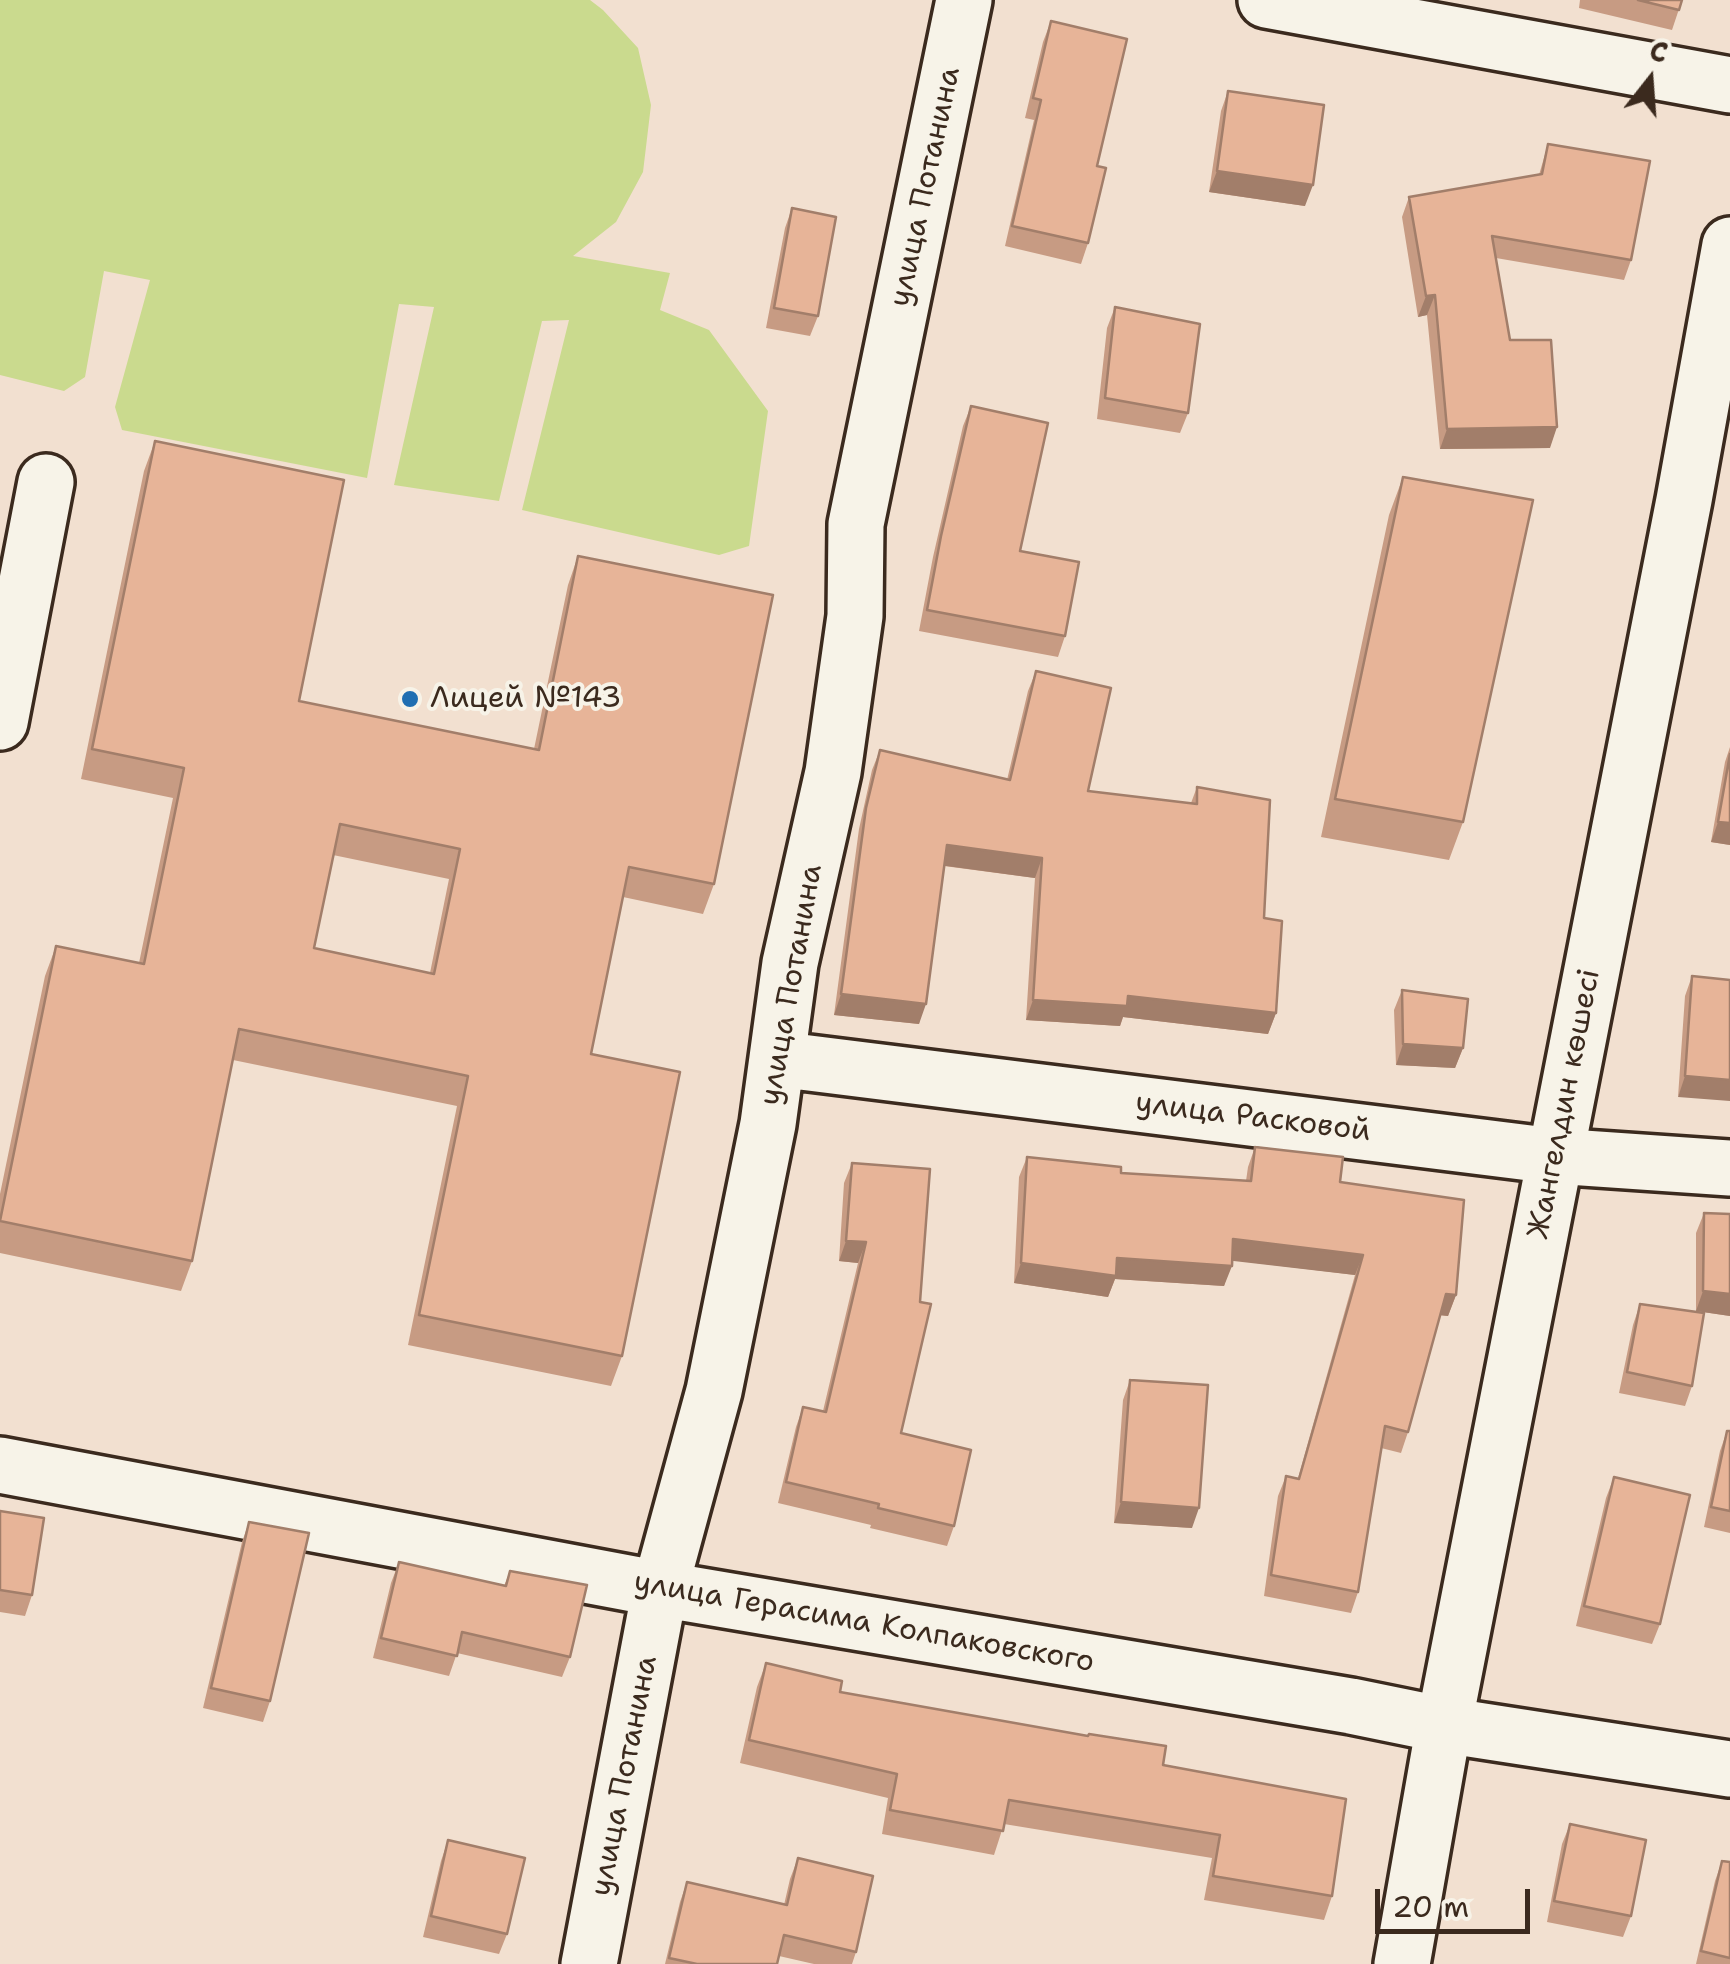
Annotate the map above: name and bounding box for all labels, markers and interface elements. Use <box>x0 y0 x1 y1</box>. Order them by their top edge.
north arrow <box>1600 30 1700 130</box>
text: С <box>1645 31 1673 72</box>
street label: улица Потанина <box>883 64 969 310</box>
place label: Лицей №143 <box>430 681 622 717</box>
marker: Лицей №143 <box>399 688 421 710</box>
street label: улица Потанина <box>753 862 831 1108</box>
street label: Жангелдин көшесі <box>1521 966 1609 1242</box>
street label: улица Расковой <box>1133 1086 1373 1150</box>
street label: улица Герасима Колпаковского <box>631 1565 1097 1681</box>
street label: улица Потанина <box>584 1653 666 1899</box>
scale bar <box>1380 1869 1535 1931</box>
text: 20 m <box>1392 1886 1469 1927</box>

